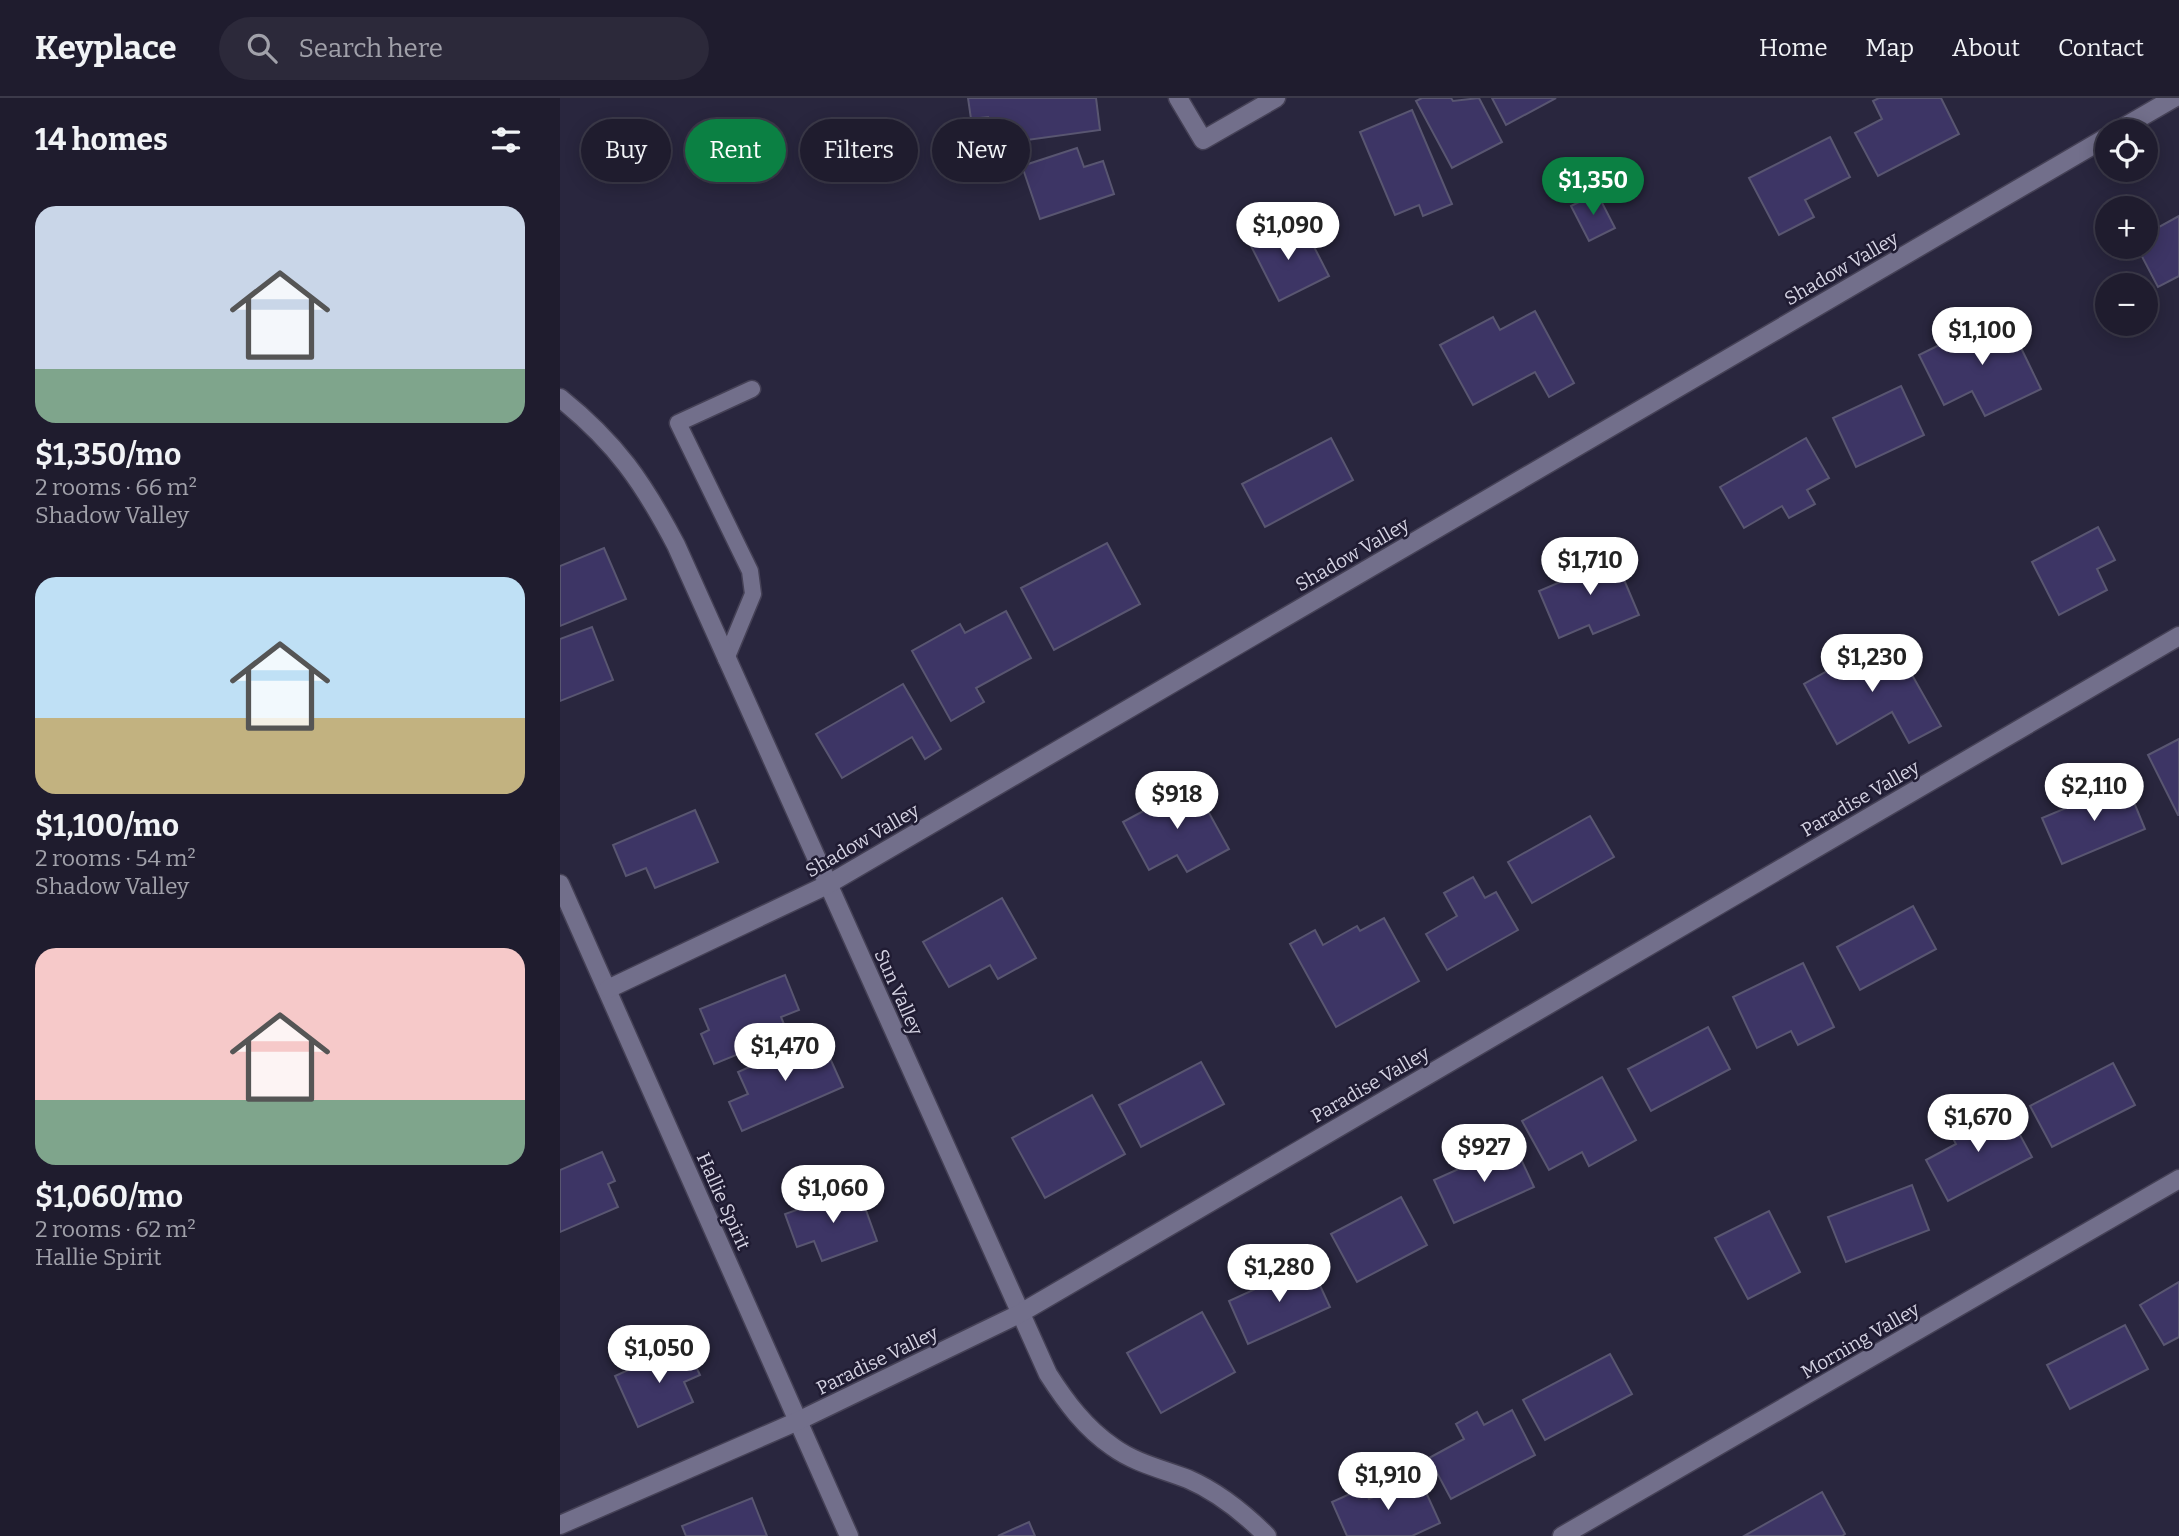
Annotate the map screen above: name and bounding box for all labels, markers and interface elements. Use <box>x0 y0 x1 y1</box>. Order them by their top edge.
search box <box>219 17 709 80</box>
text: Keyplace <box>35 28 177 68</box>
icon: search <box>243 29 281 67</box>
text: Search here <box>299 33 443 64</box>
text: Home <box>1759 34 1828 62</box>
text: Map <box>1866 34 1914 62</box>
text: About <box>1952 34 2020 62</box>
text: Contact <box>2058 34 2144 62</box>
chip: Buy <box>581 119 671 182</box>
chip: Rent <box>685 119 786 182</box>
chip: Filters <box>800 119 918 182</box>
chip: New <box>932 119 1030 182</box>
map controls <box>2095 119 2158 336</box>
button: locate <box>2095 119 2158 182</box>
icon: filters <box>487 121 525 159</box>
text: 14 homes <box>35 122 168 158</box>
pin: $1,350 <box>1536 158 1650 217</box>
text: $1,350 <box>1558 166 1628 194</box>
button: + <box>2095 196 2158 259</box>
pin: $1,090 <box>1231 202 1345 262</box>
text: $1,090 <box>1252 211 1324 239</box>
street label: Shadow Valley <box>1780 226 1903 310</box>
icon: home <box>217 252 343 378</box>
button: − <box>2095 273 2158 336</box>
pin: $1,100 <box>1925 308 2039 367</box>
text: $1,100 <box>1948 316 2016 344</box>
text: $1,350/mo <box>35 437 181 473</box>
text: 2 rooms · 66 m² <box>35 473 197 501</box>
text: Shadow Valley <box>35 501 189 529</box>
street label: Shadow Valley <box>1291 512 1414 596</box>
pin: $1,710 <box>1533 538 1647 597</box>
text: $1,710 <box>1557 546 1623 574</box>
icon: home <box>217 623 343 749</box>
pin: $1,230 <box>1815 634 1929 694</box>
text: $1,230 <box>1837 643 1907 671</box>
street label: Paradise Valley <box>1797 755 1924 842</box>
pin: $2,110 <box>2037 764 2151 823</box>
pin: $918 <box>1136 772 1218 831</box>
text: $2,110 <box>2061 772 2127 800</box>
text: $918 <box>1151 780 1203 808</box>
street label: Shadow Valley <box>801 798 924 882</box>
text: $1,100/mo <box>35 808 179 844</box>
text: 2 rooms · 54 m² <box>35 844 196 872</box>
text: Shadow Valley <box>35 872 189 900</box>
street label: Sun Valley <box>869 946 928 1040</box>
icon: home <box>217 994 343 1120</box>
pin: $1,470 <box>728 1024 842 1083</box>
text: $1,470 <box>750 1032 820 1060</box>
street label: Paradise Valley <box>1307 1041 1434 1128</box>
pin: $1,670 <box>1921 1094 2035 1154</box>
text: $1,670 <box>1944 1103 2012 1131</box>
pin: $927 <box>1443 1124 1525 1184</box>
text: $927 <box>1458 1133 1510 1161</box>
street label: Hallie Spirit <box>692 1149 755 1254</box>
pin: $1,060 <box>776 1166 890 1225</box>
text: $1,060 <box>797 1174 869 1202</box>
text: $1,060/mo <box>35 1179 183 1215</box>
text: 2 rooms · 62 m² <box>35 1215 196 1243</box>
text: Hallie Spirit <box>35 1243 161 1271</box>
pin: $1,280 <box>1222 1244 1336 1304</box>
text: $1,280 <box>1243 1253 1315 1281</box>
street label: Morning Valley <box>1797 1297 1924 1384</box>
street label: Paradise Valley <box>813 1321 943 1400</box>
pin: $1,050 <box>602 1326 716 1385</box>
text: $1,050 <box>624 1334 694 1362</box>
pin: $1,910 <box>1331 1452 1445 1512</box>
text: $1,910 <box>1354 1461 1422 1489</box>

